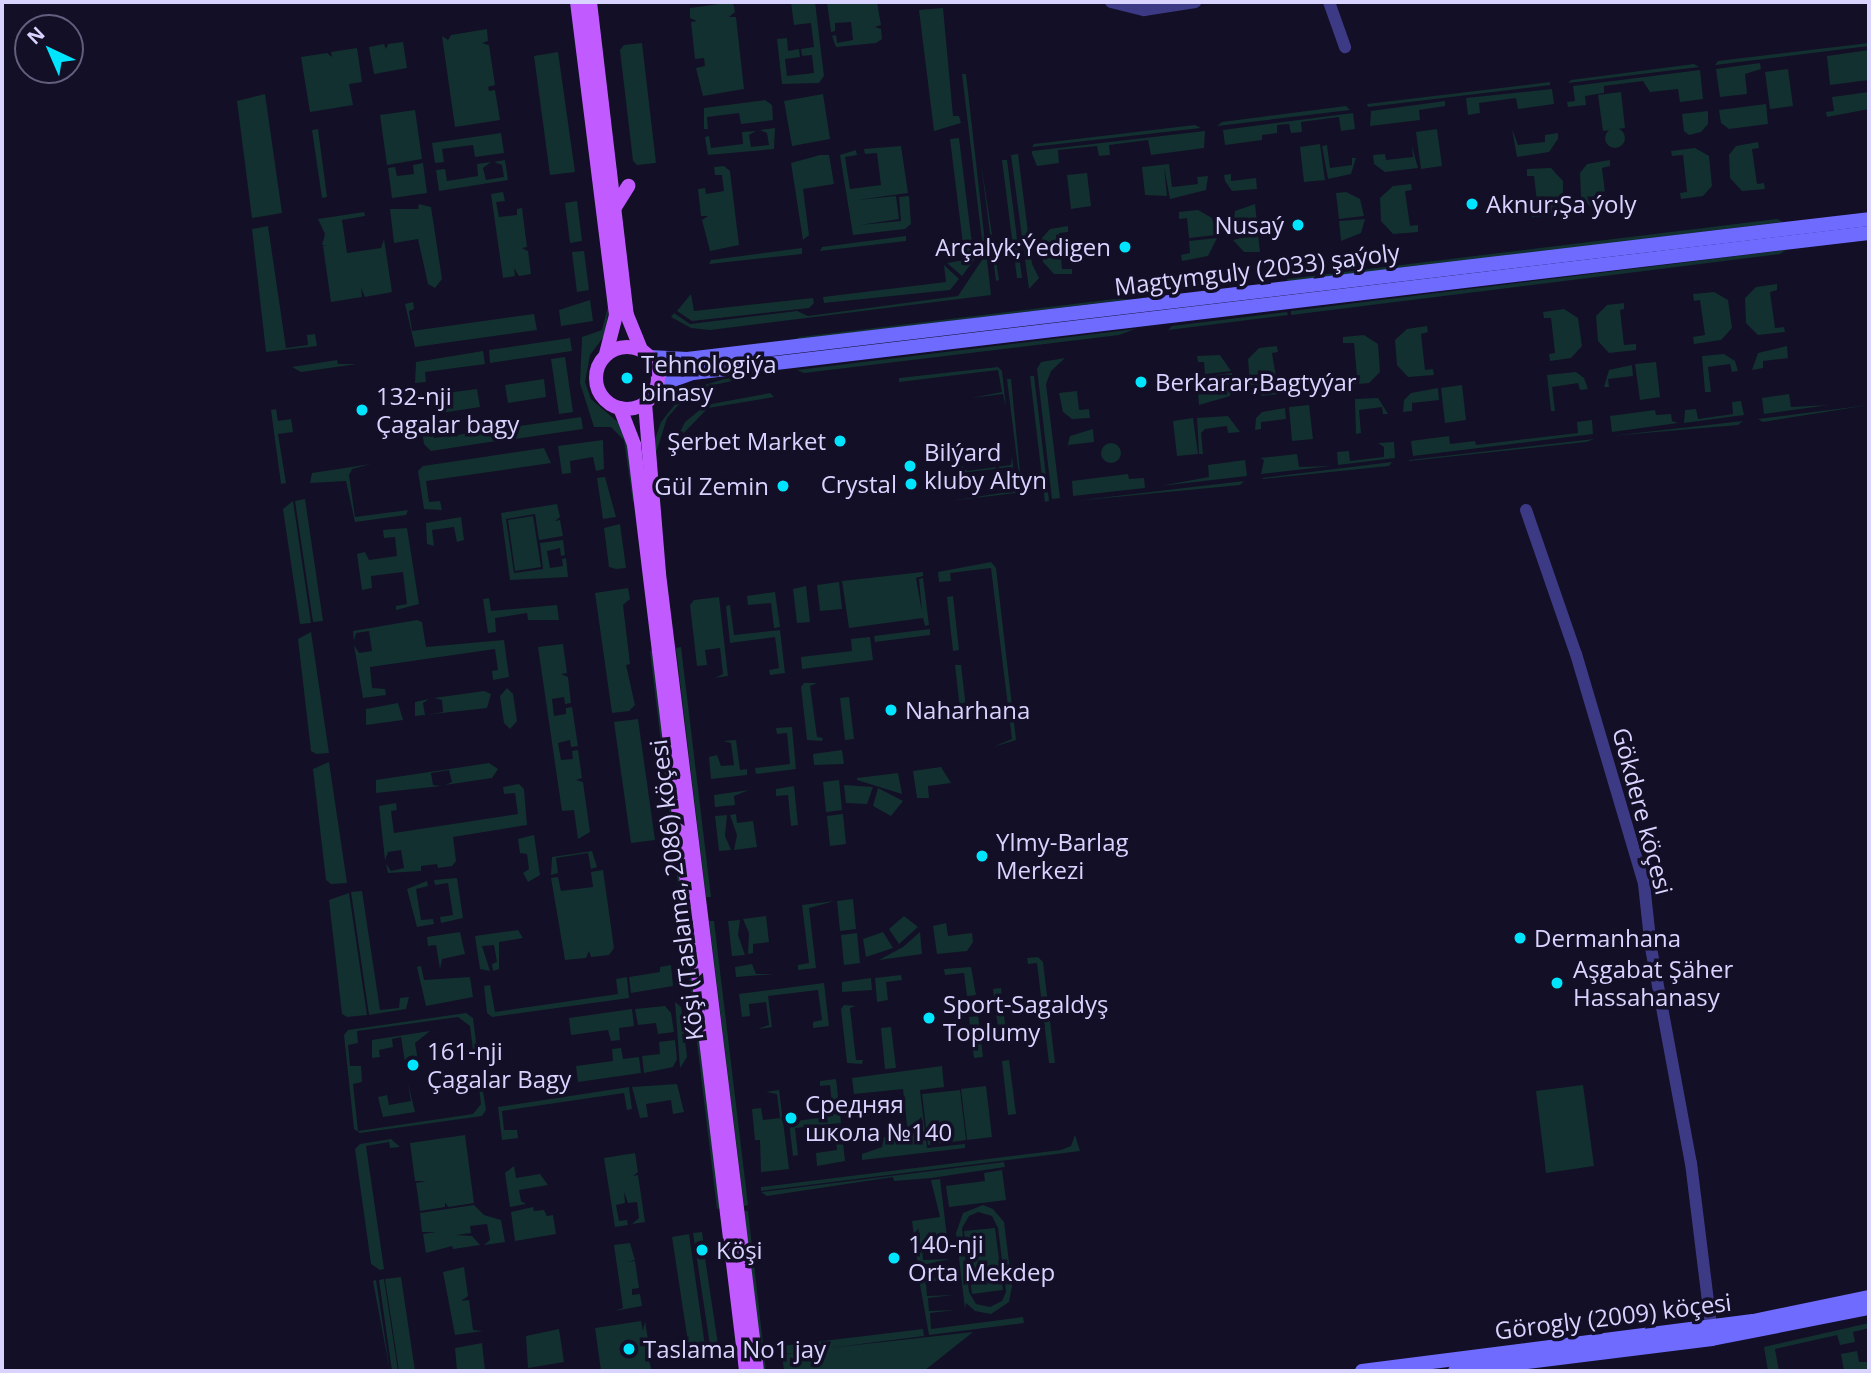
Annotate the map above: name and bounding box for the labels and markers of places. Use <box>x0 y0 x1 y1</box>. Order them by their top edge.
place label: Aknur;Şa ýoly <box>1486 190 1637 218</box>
marker: Aknur;Şa ýoly <box>1464 196 1480 212</box>
place label: Nusaý <box>1214 211 1284 239</box>
marker: Nusaý <box>1290 217 1306 233</box>
place label: Arçalyk;Ýedigen <box>935 233 1111 261</box>
marker: Arçalyk;Ýedigen <box>1117 239 1133 255</box>
place label: Tehnologiýa binasy <box>641 350 777 406</box>
place label: Berkarar;Bagtyýar <box>1155 368 1357 396</box>
marker: Tehnologiýa binasy <box>619 370 635 386</box>
marker: Berkarar;Bagtyýar <box>1133 374 1149 390</box>
place label: 132-nji Çagalar bagy <box>376 382 519 438</box>
marker: 132-nji Çagalar bagy <box>354 402 370 418</box>
place label: Şerbet Market <box>667 427 826 455</box>
marker: Şerbet Market <box>832 433 848 449</box>
place label: Bilýard kluby Altyn <box>924 438 1047 494</box>
marker: Bilýard kluby Altyn <box>902 458 918 474</box>
place label: Crystal <box>821 470 897 498</box>
place label: Gül Zemin <box>654 472 769 500</box>
marker: Crystal <box>903 476 919 492</box>
marker: Gül Zemin <box>775 478 791 494</box>
place label: Naharhana <box>905 696 1030 724</box>
marker: Naharhana <box>883 702 899 718</box>
place label: Ylmy-Barlag Merkezi <box>996 828 1129 884</box>
marker: Ylmy-Barlag Merkezi <box>974 848 990 864</box>
place label: Dermanhana <box>1534 924 1681 952</box>
marker: Dermanhana <box>1512 930 1528 946</box>
place label: Aşgabat Şäher Hassahanasy <box>1573 955 1733 1011</box>
marker: Aşgabat Şäher Hassahanasy <box>1547 973 1567 993</box>
place label: Sport-Sagaldyş Toplumy <box>943 990 1108 1046</box>
marker: Sport-Sagaldyş Toplumy <box>921 1010 937 1026</box>
place label: 161-nji Çagalar Bagy <box>427 1037 571 1093</box>
marker: 161-nji Çagalar Bagy <box>405 1057 421 1073</box>
place label: Средняя школа №140 <box>805 1090 952 1146</box>
marker: Средняя школа №140 <box>783 1110 799 1126</box>
place label: 140-nji Orta Mekdep <box>908 1230 1055 1286</box>
place label: Köşi <box>716 1236 763 1264</box>
marker: Köşi <box>694 1242 710 1258</box>
marker: 140-nji Orta Mekdep <box>886 1250 902 1266</box>
place label: Taslama No1 jay <box>643 1335 826 1363</box>
marker: Taslama No1 jay <box>621 1341 637 1357</box>

